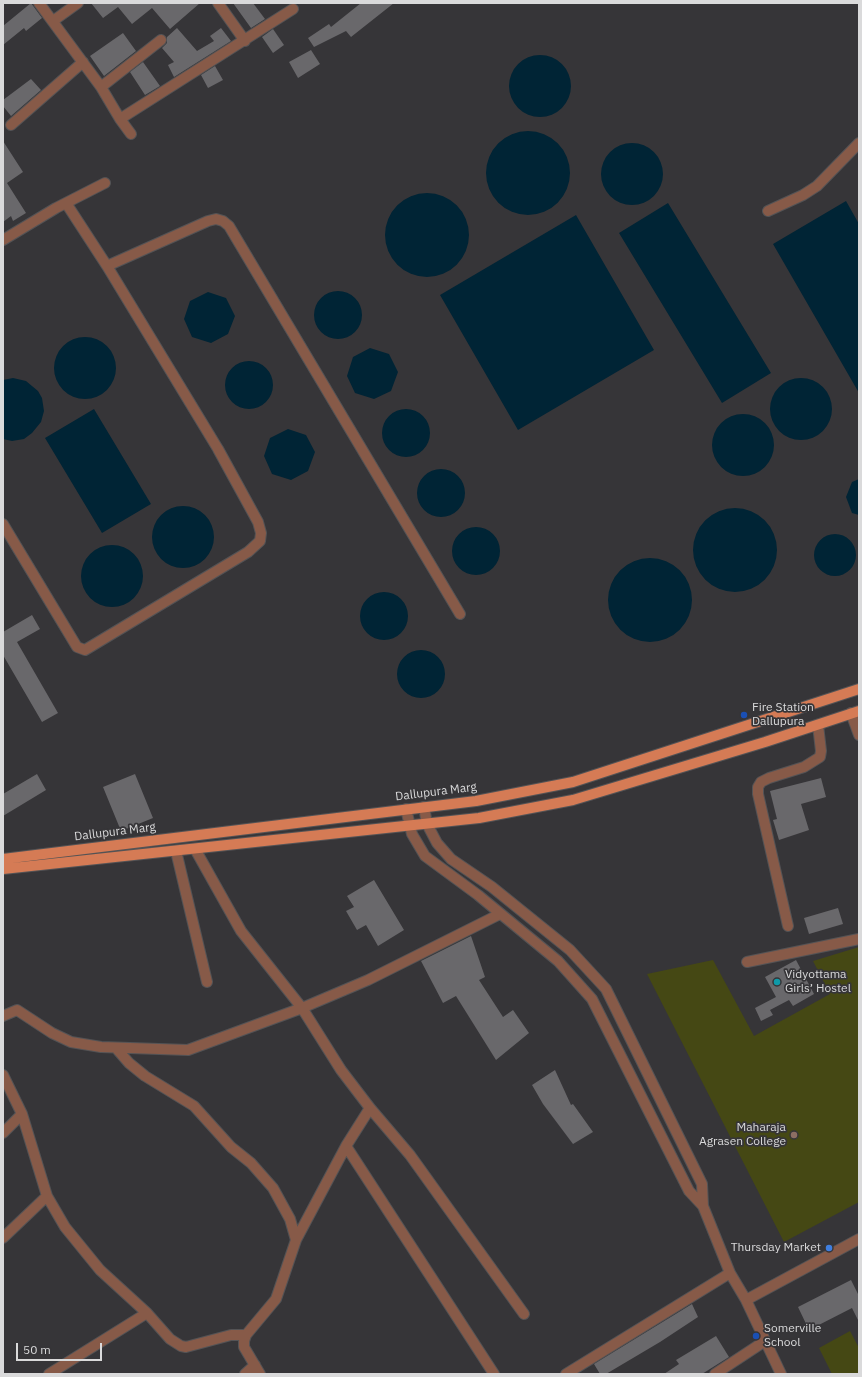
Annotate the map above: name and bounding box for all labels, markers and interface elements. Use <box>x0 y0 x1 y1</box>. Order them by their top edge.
place label: Fire Station Dallupura <box>752 701 814 729</box>
marker: Fire Station Dallupura <box>739 710 749 720</box>
street label: Dallupura Marg <box>395 780 477 804</box>
street label: Dallupura Marg <box>74 820 156 844</box>
place label: Vidyottama Girls’ Hostel <box>785 968 851 996</box>
marker: Vidyottama Girls’ Hostel <box>772 977 782 987</box>
place label: Maharaja Agrasen College <box>699 1121 786 1149</box>
marker: Maharaja Agrasen College <box>789 1130 799 1140</box>
place label: Thursday Market <box>731 1241 821 1255</box>
marker: Thursday Market <box>824 1243 834 1253</box>
place label: Somerville School <box>764 1322 821 1350</box>
marker: Somerville School <box>751 1331 761 1341</box>
scale bar <box>18 1335 104 1361</box>
text: 50 m <box>23 1342 51 1357</box>

